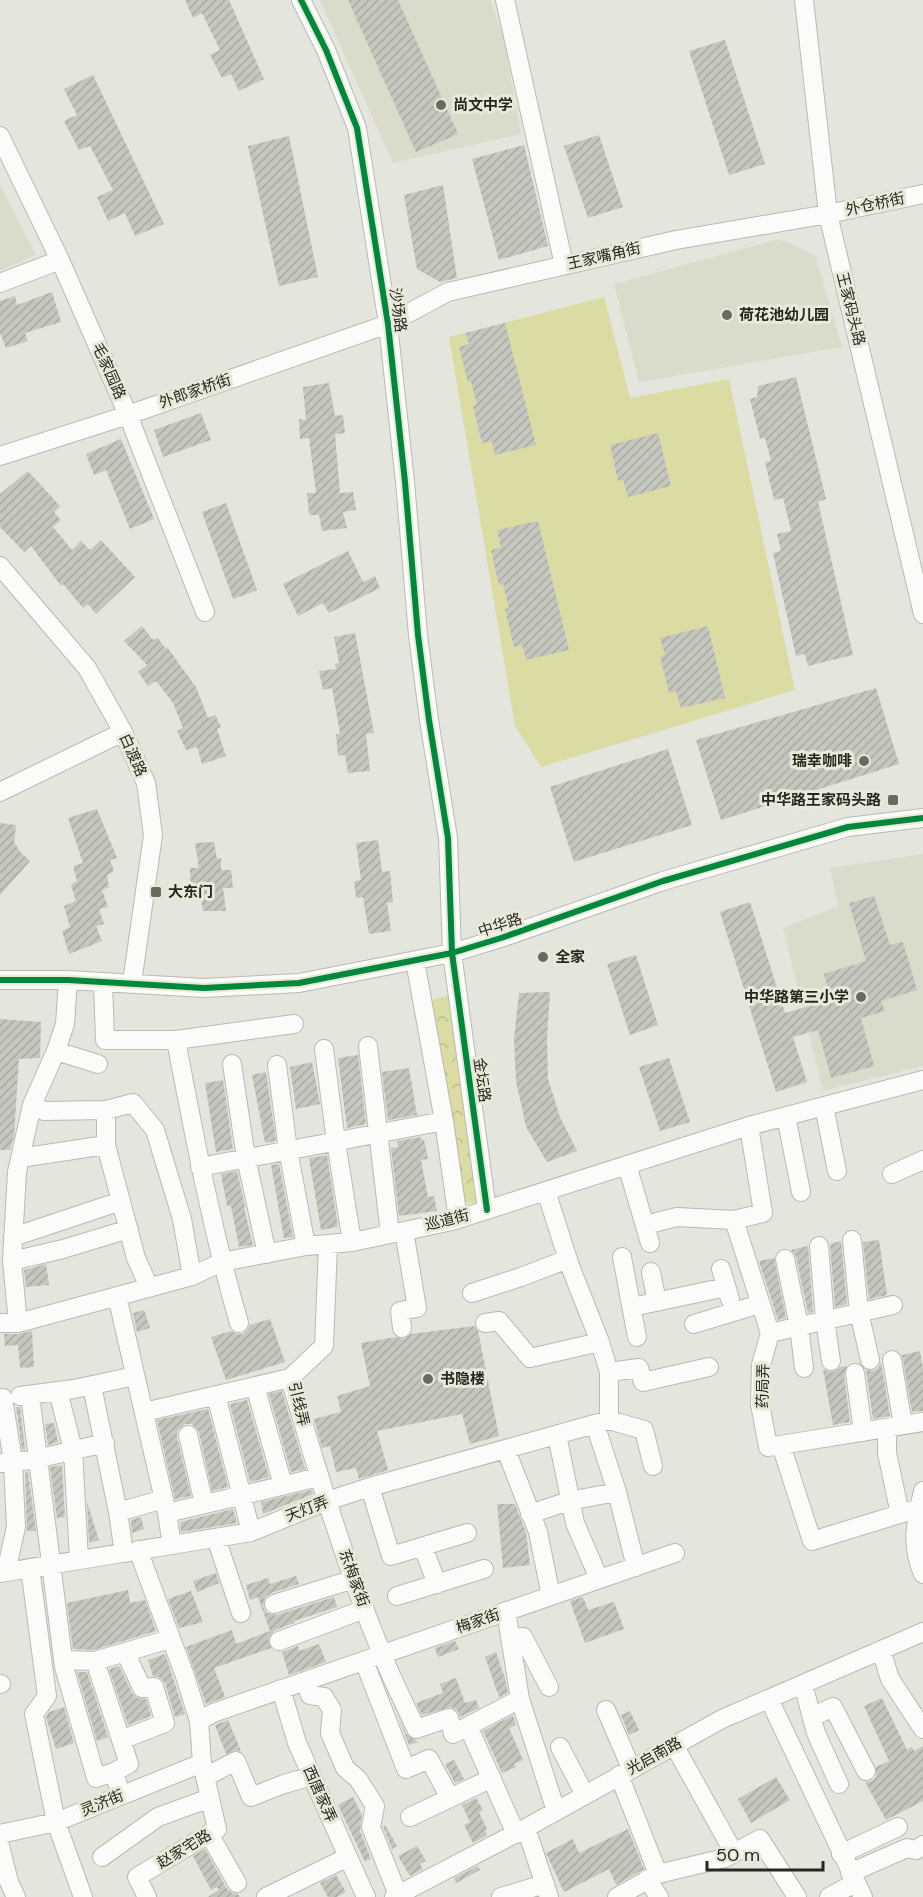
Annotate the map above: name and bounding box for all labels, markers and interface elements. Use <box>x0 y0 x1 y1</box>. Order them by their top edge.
place label: 尚文中学 <box>453 95 513 115</box>
marker: 尚文中学 <box>434 98 448 112</box>
street label: 外仓桥街 <box>844 188 906 220</box>
street label: 王家嘴角街 <box>565 238 643 274</box>
street label: 王家码头路 <box>832 270 870 348</box>
street label: 沙场路 <box>385 286 411 334</box>
place label: 荷花池幼儿园 <box>739 305 829 325</box>
marker: 荷花池幼儿园 <box>720 308 734 322</box>
street label: 毛家园路 <box>88 340 130 402</box>
street label: 外郎家桥街 <box>156 369 234 413</box>
street label: 白渡路 <box>115 730 151 780</box>
place label: 瑞幸咖啡 <box>792 751 852 771</box>
marker: 瑞幸咖啡 <box>857 754 871 768</box>
place label: 中华路王家码头路 <box>761 790 881 810</box>
marker: 中华路王家码头路 <box>886 793 900 807</box>
place label: 大东门 <box>168 882 213 902</box>
marker: 大东门 <box>149 885 163 899</box>
street label: 中华路 <box>476 909 524 941</box>
place label: 全家 <box>555 947 585 967</box>
marker: 全家 <box>536 950 550 964</box>
place label: 中华路第三小学 <box>744 987 849 1007</box>
marker: 中华路第三小学 <box>854 990 868 1004</box>
street label: 金坛路 <box>469 1056 495 1104</box>
street label: 巡道街 <box>423 1205 471 1235</box>
street label: 药局弄 <box>753 1363 773 1409</box>
place label: 书隐楼 <box>440 1369 485 1389</box>
marker: 书隐楼 <box>421 1372 435 1386</box>
street label: 引线弄 <box>284 1380 314 1428</box>
street label: 天灯弄 <box>282 1492 332 1526</box>
street label: 东梅家街 <box>334 1546 374 1610</box>
street label: 梅家街 <box>453 1604 503 1638</box>
street label: 光启南路 <box>623 1733 685 1779</box>
street label: 西唐家弄 <box>299 1763 341 1825</box>
street label: 灵济街 <box>77 1785 127 1821</box>
street label: 赵家宅路 <box>153 1825 215 1873</box>
scale bar <box>707 1834 822 1872</box>
text: 50 m <box>716 1843 760 1867</box>

